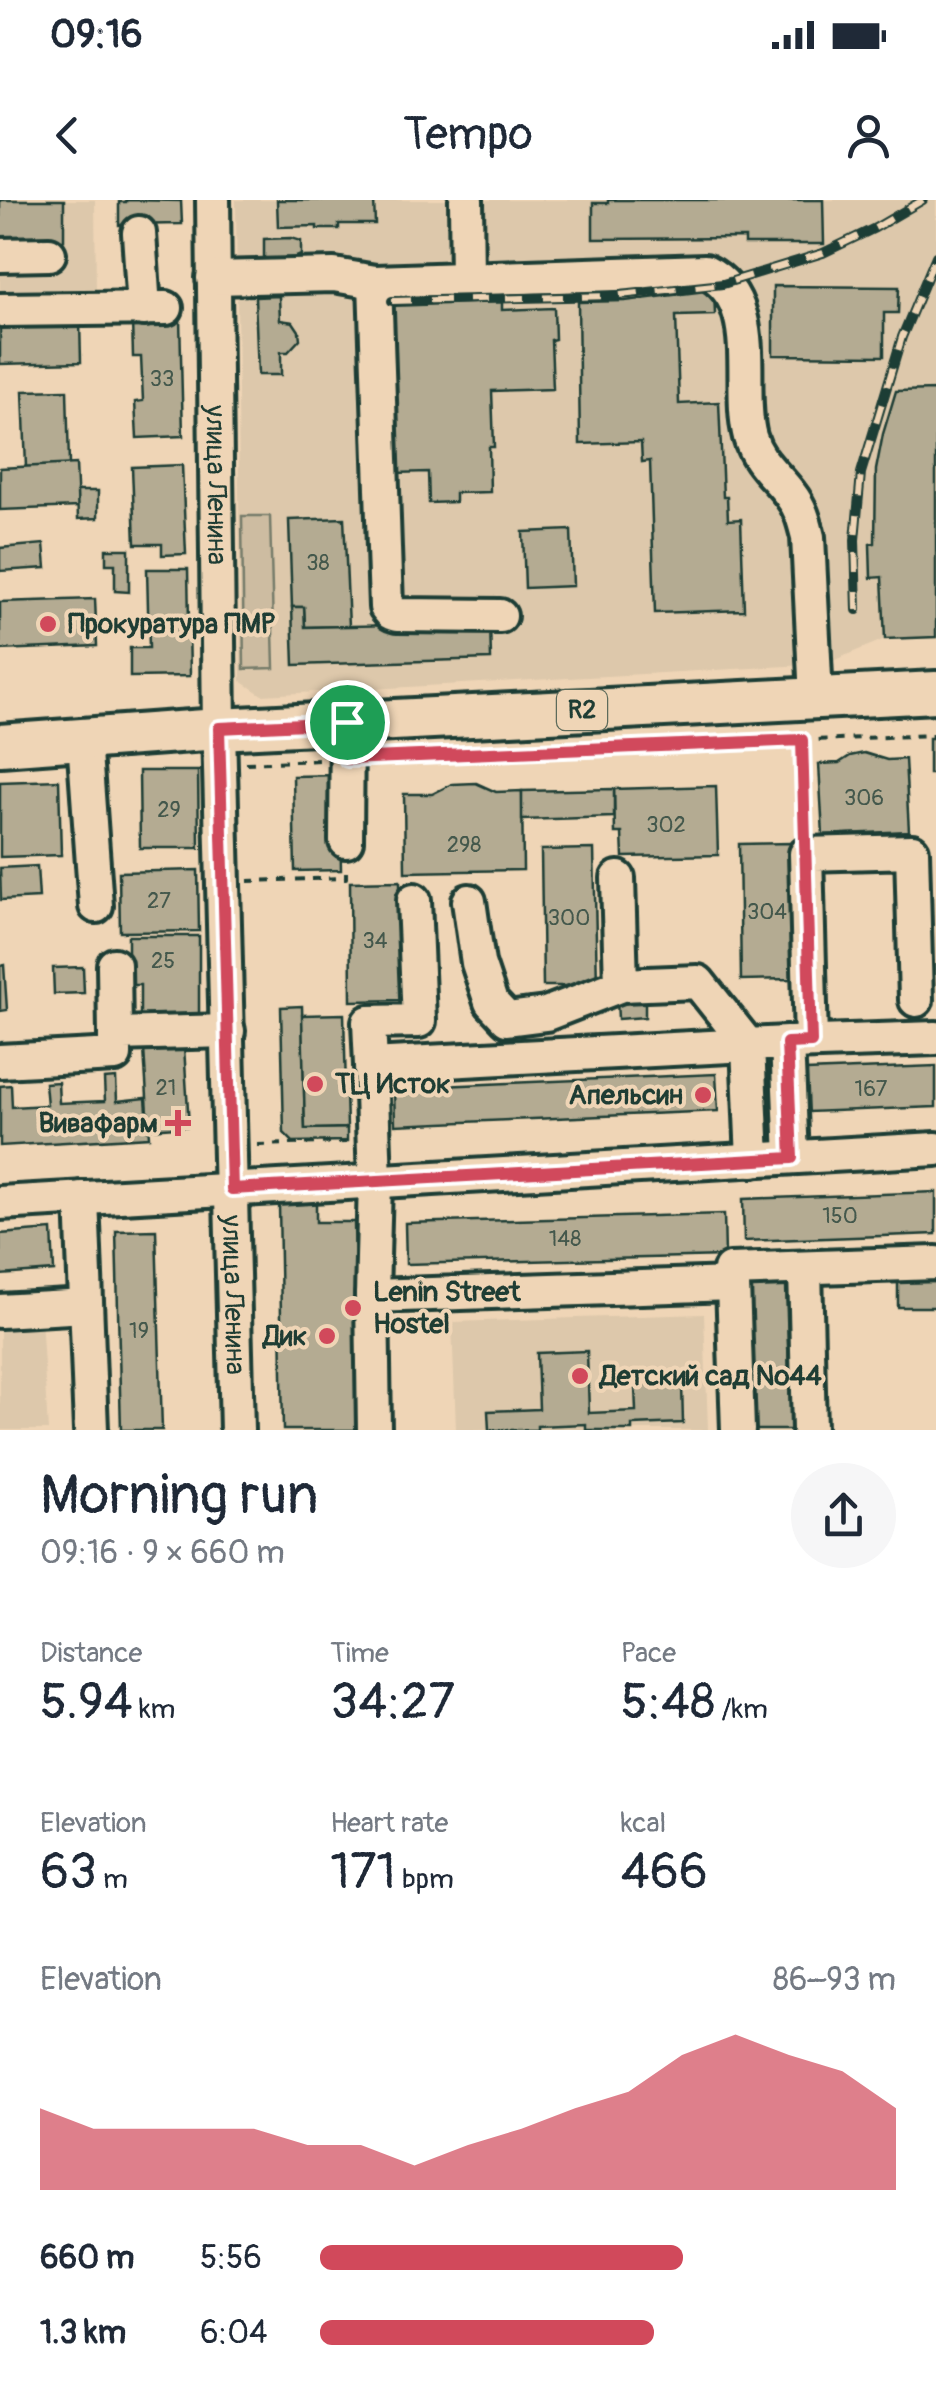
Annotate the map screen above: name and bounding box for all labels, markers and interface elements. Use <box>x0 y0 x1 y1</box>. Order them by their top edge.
text: 09:16 <box>50 11 143 59</box>
text: Tempo <box>403 107 533 163</box>
icon: back <box>40 108 95 163</box>
icon: person <box>841 108 896 163</box>
house number: 33 <box>150 365 174 393</box>
street label: улица Ленина <box>198 404 235 565</box>
house number: 38 <box>306 549 330 577</box>
place label: Прокуратура ПМР <box>68 607 276 642</box>
marker: Прокуратура ПМР <box>37 613 59 635</box>
pin <box>305 680 390 765</box>
road number: R2 <box>557 690 607 730</box>
icon: arrive <box>320 695 375 750</box>
house number: 306 <box>844 784 884 812</box>
house number: 29 <box>157 796 181 824</box>
house number: 302 <box>646 811 686 839</box>
house number: 298 <box>447 831 481 859</box>
house number: 27 <box>147 887 171 915</box>
house number: 304 <box>747 898 787 926</box>
house number: 300 <box>548 904 590 932</box>
house number: 34 <box>362 927 388 955</box>
house number: 25 <box>151 947 175 975</box>
place label: ТЦ Исток <box>334 1067 450 1102</box>
marker: ТЦ Исток <box>304 1073 326 1095</box>
house number: 21 <box>156 1074 176 1102</box>
house number: 167 <box>855 1075 888 1103</box>
place label: Апельсин <box>569 1078 683 1113</box>
marker: Апельсин <box>692 1084 714 1106</box>
place label: Вивафарм <box>38 1106 158 1141</box>
marker: Вивафарм <box>167 1112 189 1134</box>
house number: 150 <box>822 1202 858 1230</box>
street label: улица Ленина <box>214 1213 253 1375</box>
house number: 148 <box>549 1225 581 1253</box>
place label: Lenin Street Hostel <box>373 1275 521 1342</box>
marker: Lenin Street Hostel <box>342 1297 364 1319</box>
house number: 19 <box>129 1317 149 1345</box>
place label: Дик <box>261 1319 307 1354</box>
marker: Дик <box>316 1325 338 1347</box>
place label: Детский сад №44 <box>598 1359 823 1394</box>
marker: Детский сад №44 <box>569 1365 591 1387</box>
text: Morning run <box>40 1461 318 1530</box>
button: share <box>791 1463 896 1568</box>
text: 09:16 · 9 × 660 m <box>40 1533 285 1573</box>
text: Distance <box>40 1636 142 1671</box>
text: Time <box>330 1636 389 1671</box>
text: Pace <box>621 1636 676 1671</box>
text: 5.94 <box>40 1671 133 1734</box>
text: 34:27 <box>330 1671 455 1734</box>
text: 5:48 <box>621 1671 715 1734</box>
text: km <box>133 1692 175 1727</box>
text: /km <box>715 1692 768 1727</box>
text: Elevation <box>40 1806 147 1841</box>
text: Heart rate <box>330 1806 448 1841</box>
text: kcal <box>621 1806 666 1841</box>
text: 63 <box>40 1841 97 1904</box>
text: 171 <box>330 1841 396 1904</box>
text: 466 <box>621 1841 708 1904</box>
text: m <box>97 1862 128 1897</box>
text: bpm <box>396 1862 454 1897</box>
text: Elevation <box>40 1960 162 2000</box>
text: 86–93 m <box>773 1960 896 2000</box>
text: 660 m <box>40 2238 134 2278</box>
text: 5:56 <box>200 2238 262 2278</box>
text: 1.3 km <box>40 2313 126 2353</box>
text: 6:04 <box>200 2313 268 2353</box>

